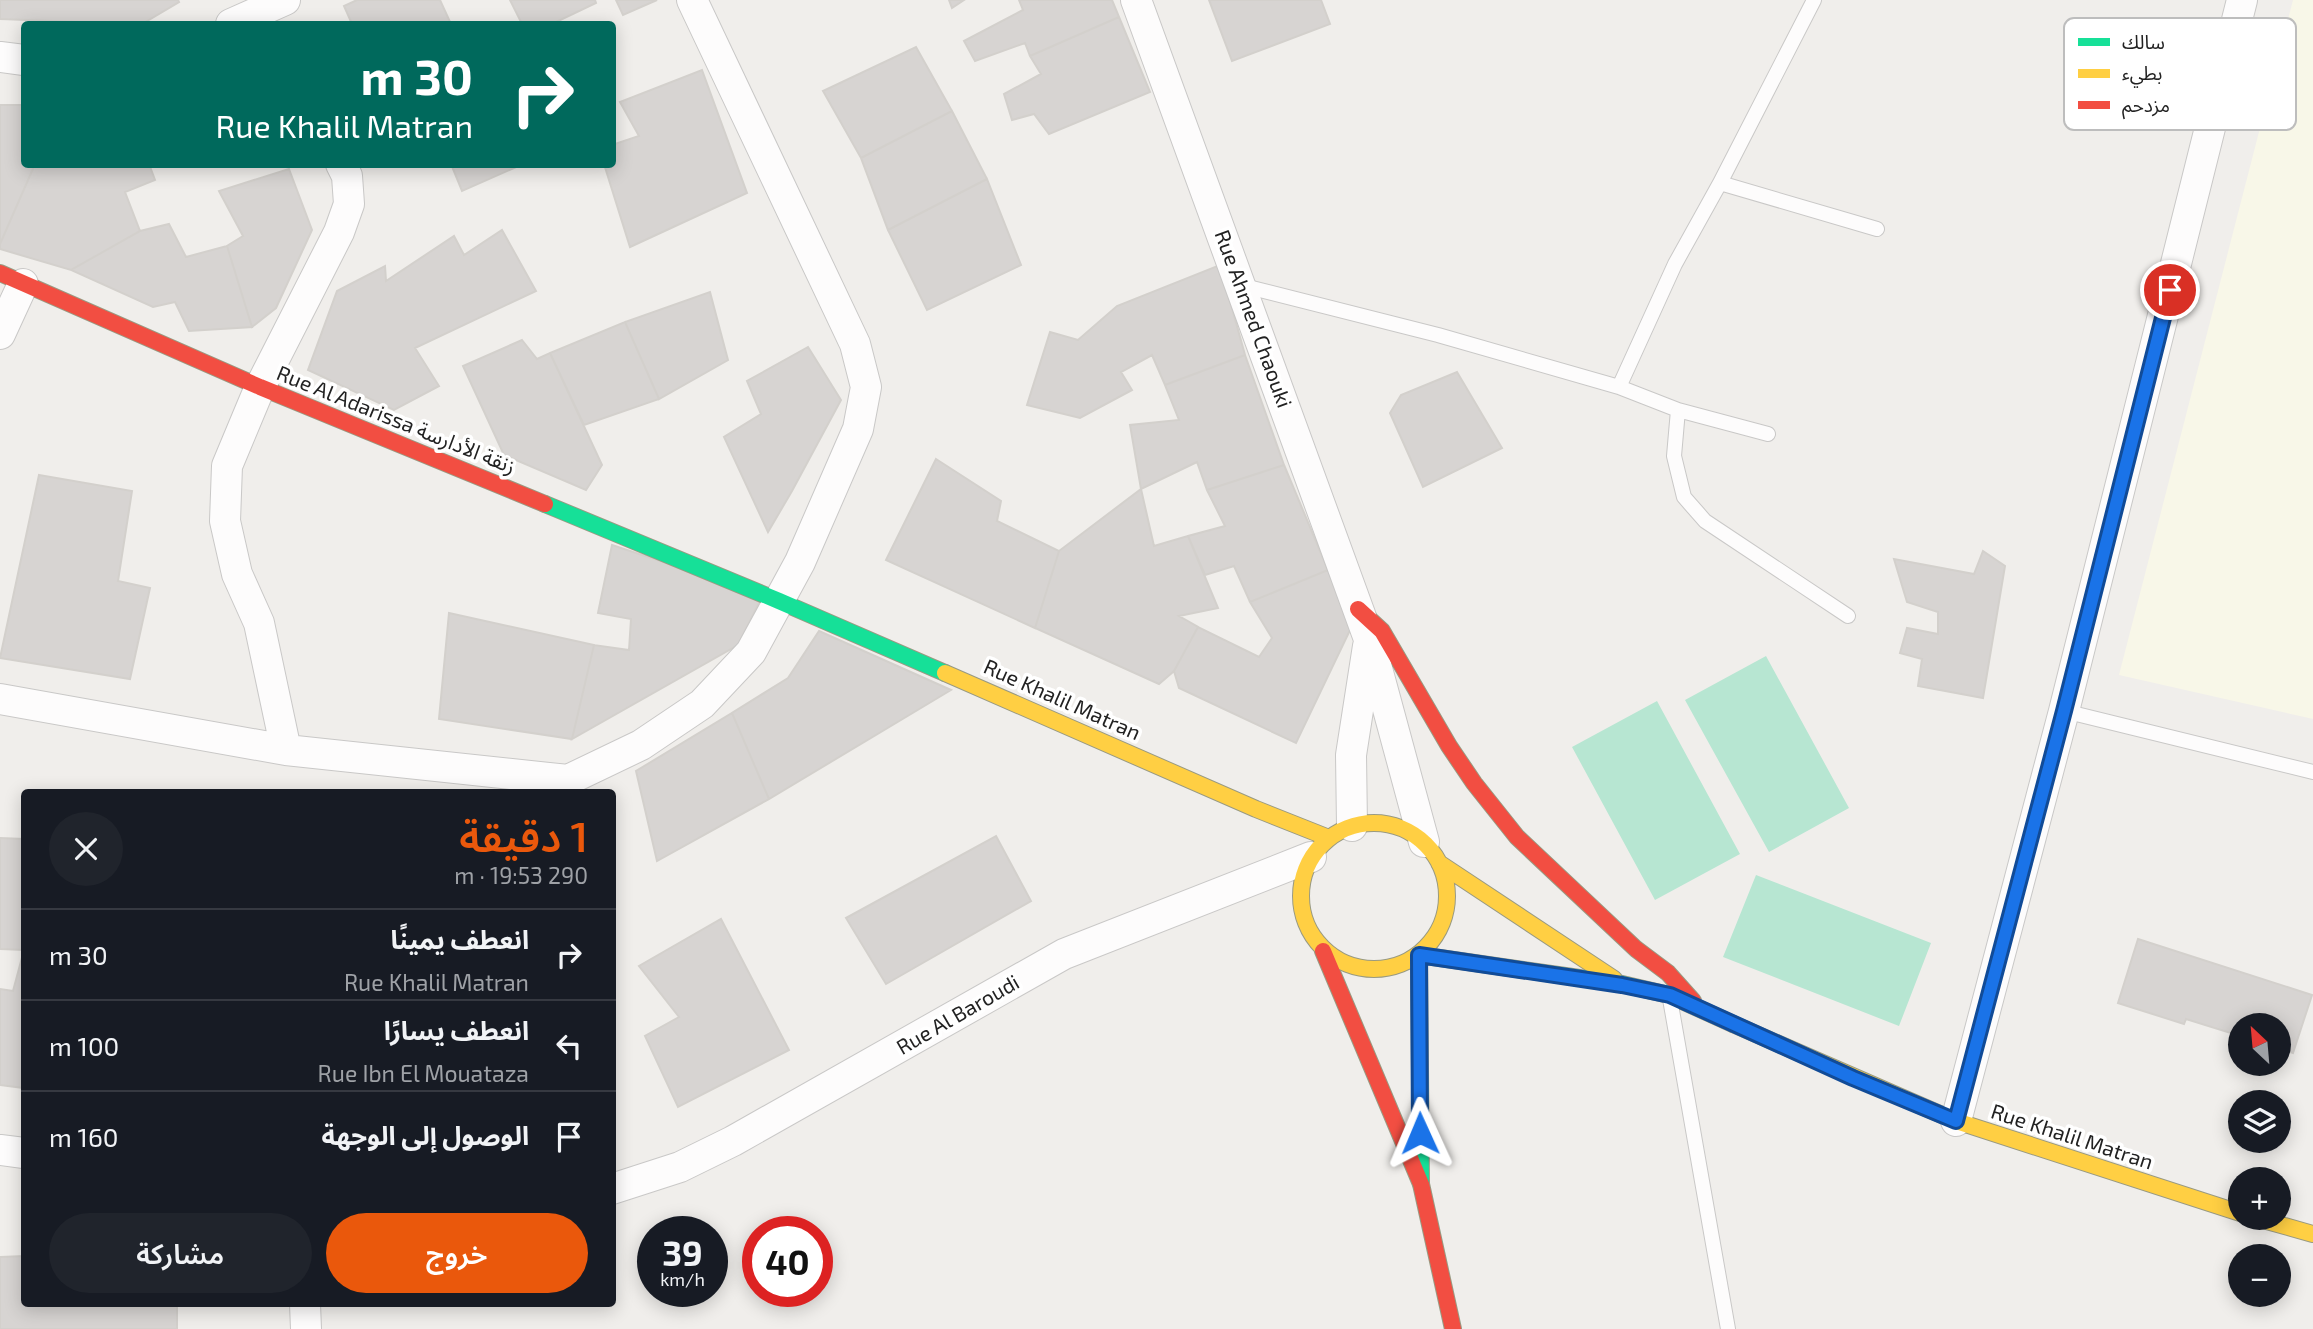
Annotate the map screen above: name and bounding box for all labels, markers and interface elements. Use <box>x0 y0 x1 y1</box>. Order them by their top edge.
legend <box>2064 18 2296 130</box>
text: سالك <box>2122 30 2165 53</box>
text: 30 m <box>361 46 473 105</box>
icon: right <box>497 49 588 140</box>
text: بطيء <box>2122 61 2162 88</box>
text: مزدحم <box>2122 93 2170 120</box>
text: Rue Khalil Matran <box>215 106 473 144</box>
street label: Rue Ahmed Chaouki <box>1211 226 1298 411</box>
pin <box>2140 260 2200 320</box>
icon: arrive <box>2151 271 2189 309</box>
street label: Rue Al Adarissa زنقة الأدارسة <box>273 359 520 479</box>
street label: Rue Khalil Matran <box>980 653 1145 744</box>
text: 1 دقيقة <box>459 810 588 860</box>
button: close <box>49 812 123 886</box>
text: 290 m · 19:53 <box>454 861 588 889</box>
text: انعطف يمينًا <box>390 923 529 954</box>
icon: right <box>550 936 588 974</box>
text: 30 m <box>49 939 108 970</box>
text: Rue Khalil Matran <box>344 968 529 996</box>
street label: Rue Al Baroudi <box>891 968 1023 1059</box>
north arrow <box>2228 1013 2291 1076</box>
map controls <box>2228 1013 2291 1307</box>
text: انعطف يسارًا <box>384 1014 529 1045</box>
icon: left <box>550 1027 588 1065</box>
text: 100 m <box>49 1030 119 1061</box>
text: Rue Ibn El Mouataza <box>318 1059 529 1087</box>
button: layers <box>2228 1090 2291 1153</box>
position arrow <box>1383 1096 1457 1170</box>
street label: Rue Khalil Matran <box>1988 1098 2157 1174</box>
icon: arrive <box>550 1118 588 1156</box>
text: الوصول إلى الوجهة <box>321 1119 529 1150</box>
text: 160 m <box>49 1121 119 1152</box>
button: + <box>2228 1167 2291 1230</box>
button: مشاركة <box>49 1213 312 1293</box>
button: خروج <box>326 1213 588 1293</box>
speed limit sign: 40 <box>742 1216 833 1307</box>
text: 39 <box>662 1231 703 1273</box>
button: − <box>2228 1244 2291 1307</box>
text: km/h <box>660 1268 705 1290</box>

